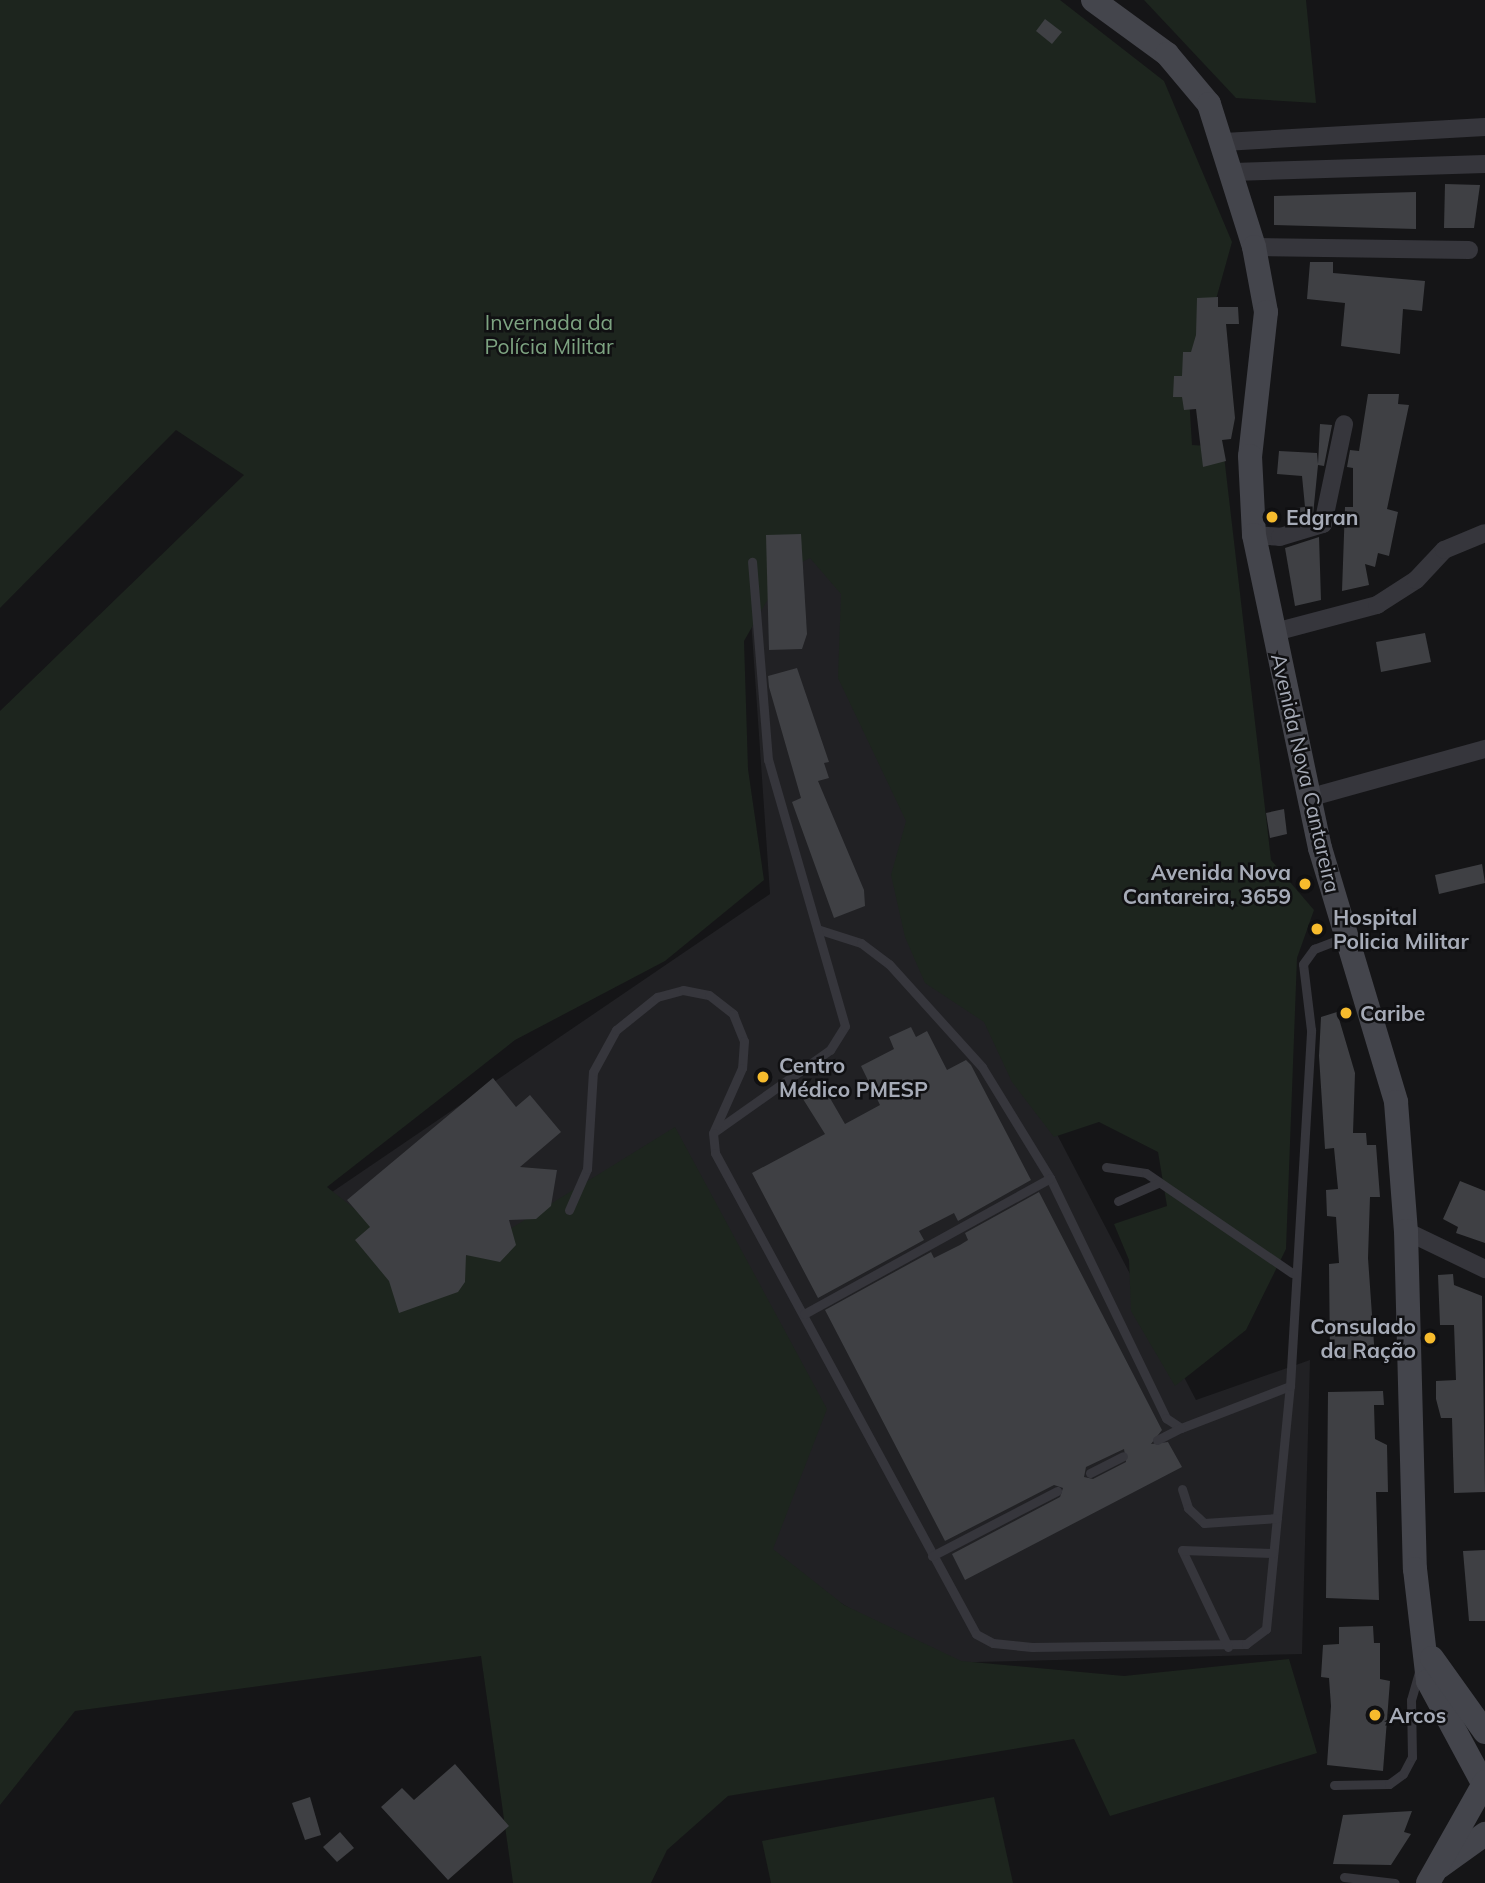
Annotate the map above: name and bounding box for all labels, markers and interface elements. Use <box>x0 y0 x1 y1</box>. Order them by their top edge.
park label: Invernada da Polícia Militar <box>484 309 614 359</box>
place label: Edgran <box>1286 504 1358 530</box>
marker: Edgran <box>1264 509 1280 525</box>
street label: Avenida Nova Cantareira <box>1266 651 1346 895</box>
place label: Avenida Nova Cantareira, 3659 <box>1123 859 1291 909</box>
marker: Avenida Nova Cantareira, 3659 <box>1297 876 1313 892</box>
place label: Hospital Policia Militar <box>1333 904 1469 954</box>
marker: Hospital Policia Militar <box>1307 919 1327 939</box>
place label: Caribe <box>1360 1000 1425 1026</box>
marker: Caribe <box>1338 1005 1354 1021</box>
place label: Centro Médico PMESP <box>779 1052 928 1102</box>
marker: Centro Médico PMESP <box>753 1067 773 1087</box>
place label: Consulado da Ração <box>1310 1313 1416 1363</box>
marker: Consulado da Ração <box>1422 1330 1438 1346</box>
place label: Arcos <box>1389 1702 1446 1728</box>
marker: Arcos <box>1367 1707 1383 1723</box>

